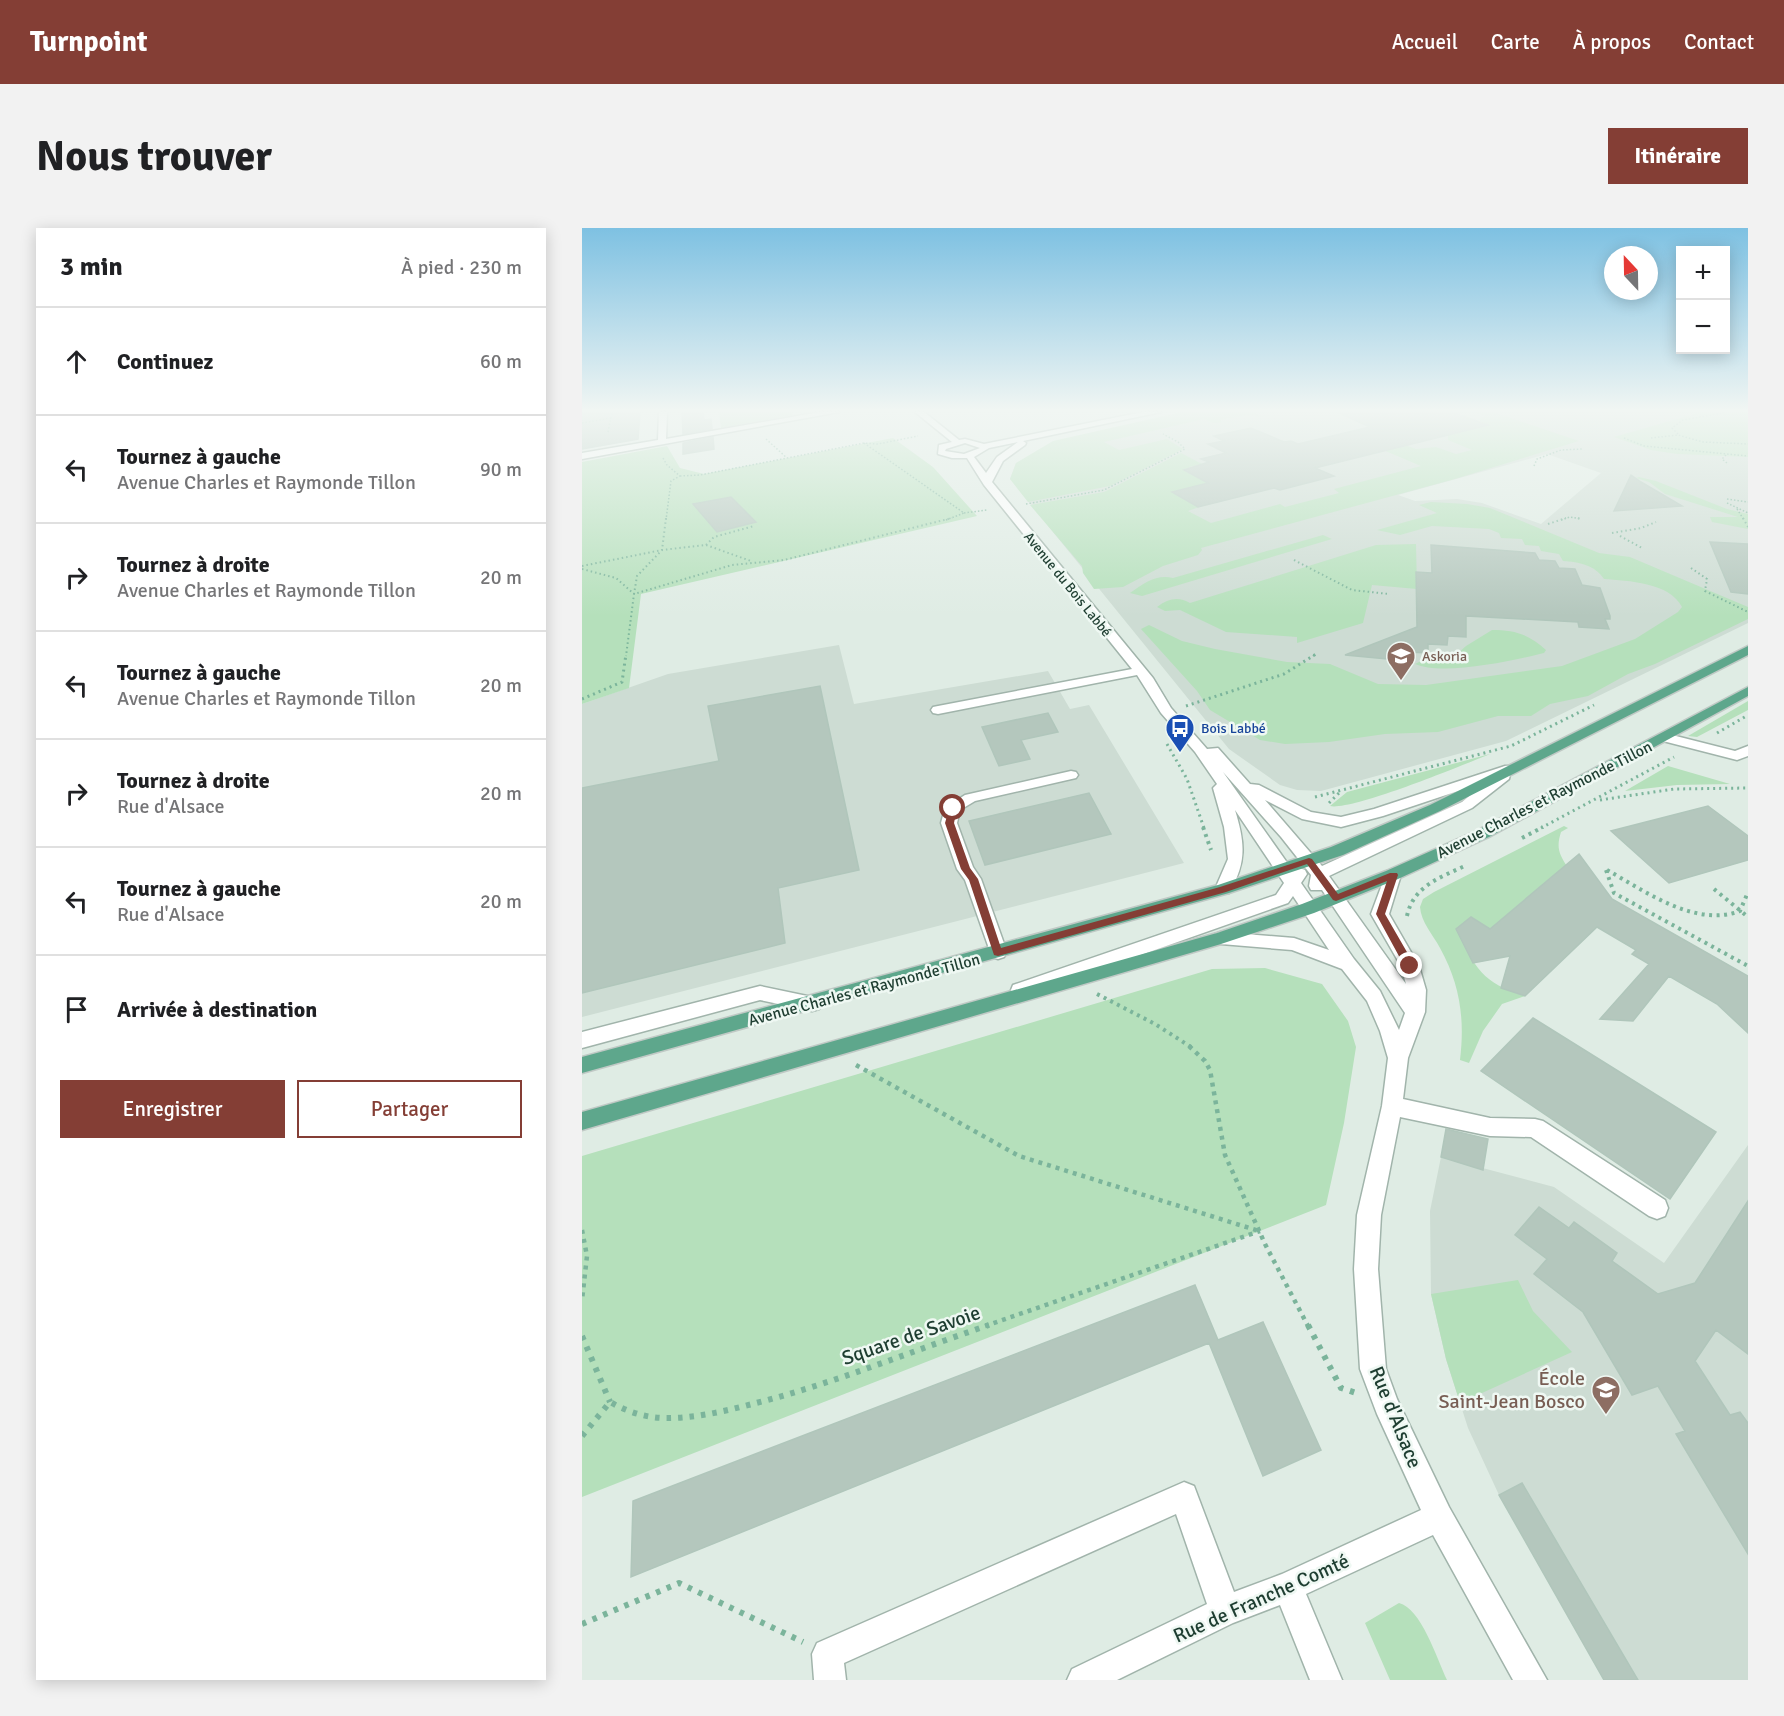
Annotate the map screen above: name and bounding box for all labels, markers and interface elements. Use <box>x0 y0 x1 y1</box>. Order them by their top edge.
text: Turnpoint <box>30 25 147 59</box>
text: Accueil <box>1392 29 1458 55</box>
text: Carte <box>1491 29 1540 55</box>
text: À propos <box>1573 29 1651 55</box>
text: Contact <box>1684 29 1754 55</box>
button: Itinéraire <box>1608 128 1748 184</box>
text: Nous trouver <box>36 131 272 182</box>
north arrow <box>1604 246 1658 300</box>
map controls <box>1676 246 1730 354</box>
button: + <box>1676 246 1730 300</box>
text: 3 min <box>60 251 123 283</box>
text: À pied · 230 m <box>401 255 522 280</box>
button: − <box>1676 300 1730 354</box>
icon: ahead <box>60 345 93 378</box>
text: Continuez <box>117 348 213 375</box>
text: 60 m <box>480 349 522 374</box>
text: Tournez à gauche <box>117 443 281 470</box>
icon: left <box>60 453 93 486</box>
text: 90 m <box>480 457 522 482</box>
text: Avenue Charles et Raymonde Tillon <box>117 470 416 495</box>
street label: Avenue du Bois Labbé <box>1020 529 1115 640</box>
text: Tournez à droite <box>117 551 270 578</box>
icon: right <box>60 561 93 594</box>
text: 20 m <box>480 565 522 590</box>
text: Avenue Charles et Raymonde Tillon <box>117 578 416 603</box>
school or university icon: Askoria <box>1385 640 1417 682</box>
place label: Askoria <box>1422 648 1467 665</box>
text: Tournez à gauche <box>117 659 281 686</box>
icon: left <box>60 669 93 702</box>
text: 20 m <box>480 673 522 698</box>
text: Avenue Charles et Raymonde Tillon <box>117 686 416 711</box>
bus stop icon: Bois Labbé <box>1164 712 1196 754</box>
place label: Bois Labbé <box>1201 720 1266 737</box>
street label: Avenue Charles et Raymonde Tillon <box>1433 737 1656 863</box>
text: Tournez à droite <box>117 767 270 794</box>
icon: right <box>60 777 93 810</box>
text: 20 m <box>480 781 522 806</box>
text: Rue d'Alsace <box>117 794 225 819</box>
route start <box>939 794 965 820</box>
text: Tournez à gauche <box>117 875 281 902</box>
icon: left <box>60 885 93 918</box>
text: 20 m <box>480 889 522 914</box>
text: Rue d'Alsace <box>117 902 225 927</box>
street label: Avenue Charles et Raymonde Tillon <box>746 949 982 1031</box>
route end <box>1396 952 1422 978</box>
icon: arrive <box>60 993 93 1026</box>
text: Arrivée à destination <box>117 996 317 1023</box>
button: Enregistrer <box>60 1080 285 1138</box>
button: Partager <box>297 1080 522 1138</box>
street label: Square de Savoie <box>839 1300 984 1371</box>
street label: Rue d'Alsace <box>1364 1363 1427 1472</box>
place label: École Saint-Jean Bosco <box>1438 1366 1585 1414</box>
school or university icon: École Saint-Jean Bosco <box>1590 1374 1622 1416</box>
street label: Rue de Franche Comté <box>1169 1548 1353 1649</box>

